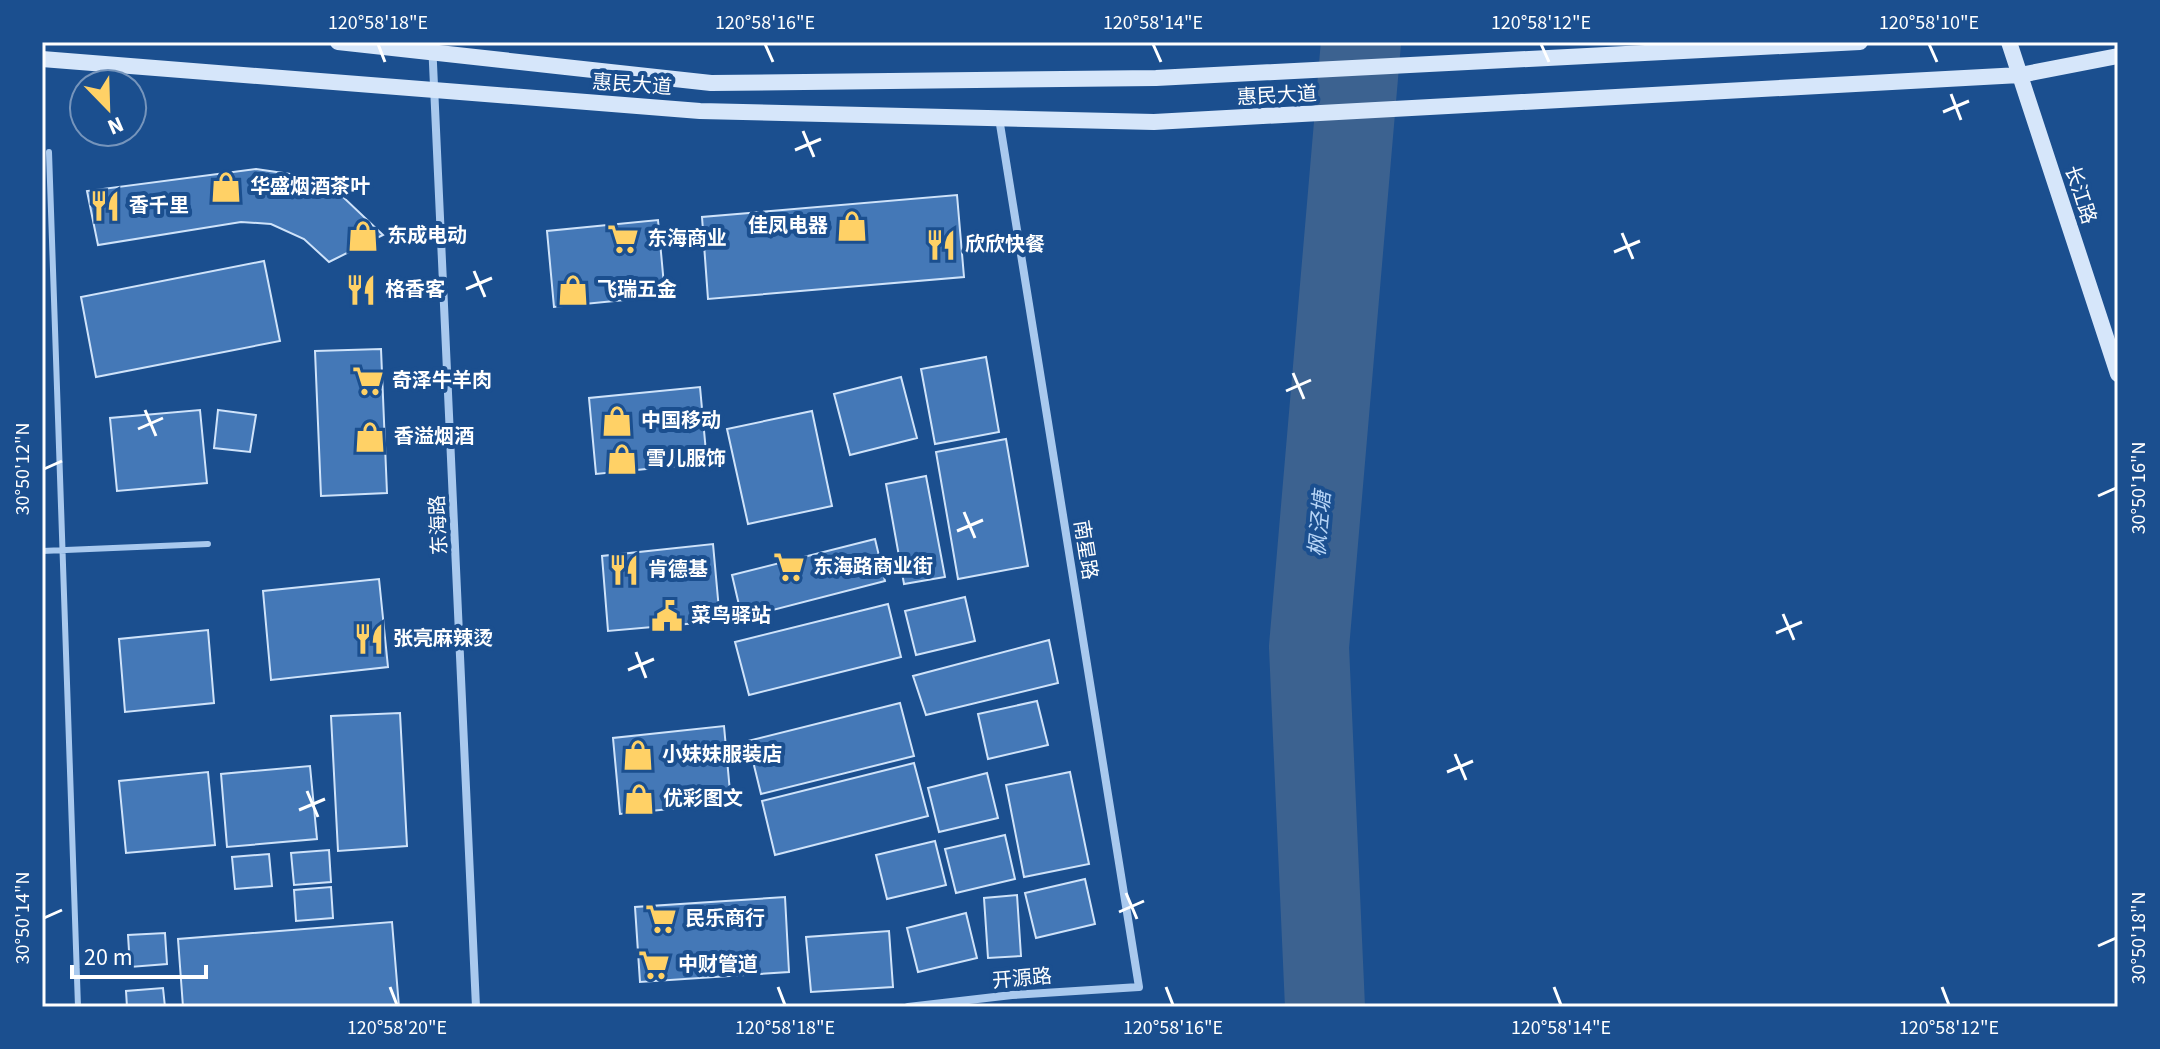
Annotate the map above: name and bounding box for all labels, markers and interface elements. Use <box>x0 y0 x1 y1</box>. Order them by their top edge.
text: 120°58'18"E <box>328 9 428 37</box>
text: 120°58'16"E <box>715 9 815 37</box>
text: 120°58'14"E <box>1103 9 1203 37</box>
text: 120°58'12"E <box>1491 9 1591 37</box>
text: 120°58'10"E <box>1879 9 1979 37</box>
north arrow <box>68 68 148 148</box>
street label: 惠民大道 <box>591 68 673 102</box>
street label: 惠民大道 <box>1236 80 1318 112</box>
text: N <box>102 108 128 143</box>
street label: 长江路 <box>2057 162 2103 228</box>
shop icon: 华盛烟酒茶叶 <box>209 170 243 204</box>
place label: 华盛烟酒茶叶 <box>250 173 370 201</box>
restaurant icon: 香千里 <box>88 189 122 223</box>
place label: 香千里 <box>129 192 189 220</box>
shop icon: 佳凤电器 <box>835 209 869 243</box>
place label: 佳凤电器 <box>748 212 828 240</box>
shop icon: 东成电动 <box>346 219 380 253</box>
place label: 东成电动 <box>387 222 467 250</box>
supermarket icon: 东海商业 <box>606 222 640 256</box>
place label: 东海商业 <box>647 225 727 253</box>
restaurant icon: 欣欣快餐 <box>924 228 958 262</box>
place label: 欣欣快餐 <box>965 231 1045 259</box>
restaurant icon: 格香客 <box>344 273 378 307</box>
shop icon: 飞瑞五金 <box>556 273 590 307</box>
place label: 格香客 <box>385 276 445 304</box>
place label: 飞瑞五金 <box>597 276 677 304</box>
supermarket icon: 奇泽牛羊肉 <box>351 364 385 398</box>
place label: 奇泽牛羊肉 <box>392 367 492 395</box>
shop icon: 中国移动 <box>600 404 634 438</box>
place label: 中国移动 <box>641 407 721 435</box>
shop icon: 香溢烟酒 <box>353 420 387 454</box>
text: 30°50'12"N <box>9 423 37 515</box>
place label: 香溢烟酒 <box>394 423 474 451</box>
shop icon: 雪儿服饰 <box>605 442 639 476</box>
text: 30°50'16"N <box>2125 442 2153 534</box>
place label: 雪儿服饰 <box>646 445 726 473</box>
water label: 枫泾塘 <box>1301 486 1339 558</box>
street label: 东海路 <box>423 494 455 556</box>
street label: 南星路 <box>1066 518 1104 582</box>
supermarket icon: 东海路商业街 <box>772 550 806 584</box>
restaurant icon: 肯德基 <box>607 553 641 587</box>
place label: 东海路商业街 <box>813 553 933 581</box>
place label: 肯德基 <box>648 556 708 584</box>
public building icon: 菜鸟驿站 <box>650 599 684 633</box>
place label: 菜鸟驿站 <box>691 602 771 630</box>
restaurant icon: 张亮麻辣烫 <box>352 622 386 656</box>
place label: 张亮麻辣烫 <box>393 625 493 653</box>
shop icon: 小妹妹服装店 <box>621 738 655 772</box>
place label: 小妹妹服装店 <box>662 741 782 769</box>
shop icon: 优彩图文 <box>622 782 656 816</box>
place label: 优彩图文 <box>663 785 743 813</box>
text: 30°50'14"N <box>9 872 37 964</box>
text: 30°50'18"N <box>2125 892 2153 984</box>
supermarket icon: 民乐商行 <box>644 902 678 936</box>
place label: 民乐商行 <box>685 905 765 933</box>
scale bar <box>72 929 206 979</box>
text: 20 m <box>84 940 133 975</box>
supermarket icon: 中财管道 <box>637 948 671 982</box>
place label: 中财管道 <box>678 951 758 979</box>
street label: 开源路 <box>991 962 1053 996</box>
text: 120°58'20"E <box>347 1014 447 1042</box>
text: 120°58'18"E <box>735 1014 835 1042</box>
text: 120°58'16"E <box>1123 1014 1223 1042</box>
text: 120°58'14"E <box>1511 1014 1611 1042</box>
text: 120°58'12"E <box>1899 1014 1999 1042</box>

